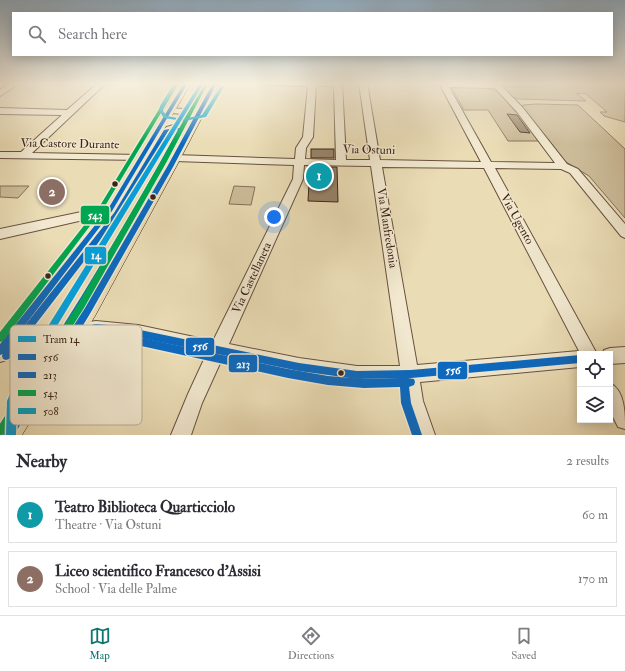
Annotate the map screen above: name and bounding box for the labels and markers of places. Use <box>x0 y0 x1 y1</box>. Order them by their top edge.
pin: 1 <box>306 161 332 191</box>
pin: 2 <box>39 177 65 207</box>
unlabelled marker <box>110 179 120 189</box>
unlabelled marker <box>148 192 158 202</box>
unlabelled marker <box>43 271 53 281</box>
unlabelled marker <box>336 368 346 378</box>

